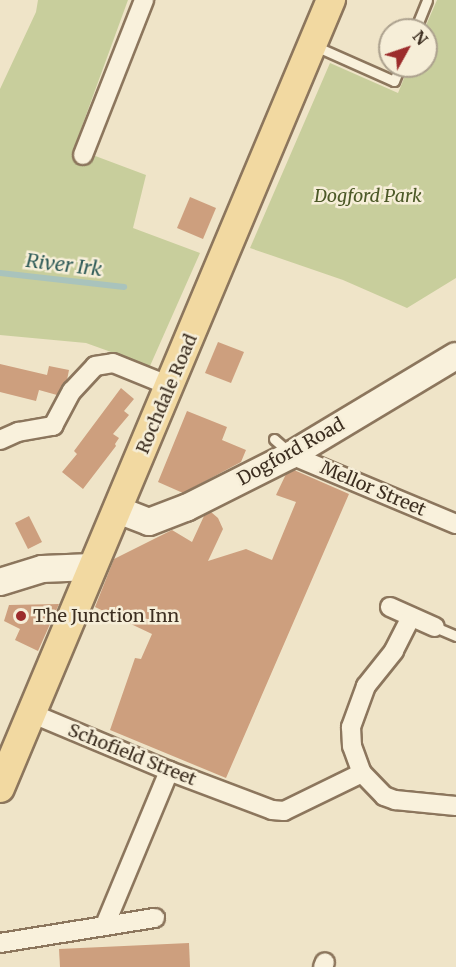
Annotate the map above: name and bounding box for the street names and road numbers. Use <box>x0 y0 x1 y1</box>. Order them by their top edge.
street label: Rochdale Road <box>132 331 202 457</box>
street label: Dogford Road <box>234 414 348 490</box>
street label: Mellor Street <box>317 457 429 521</box>
street label: Schofield Street <box>65 719 199 791</box>

